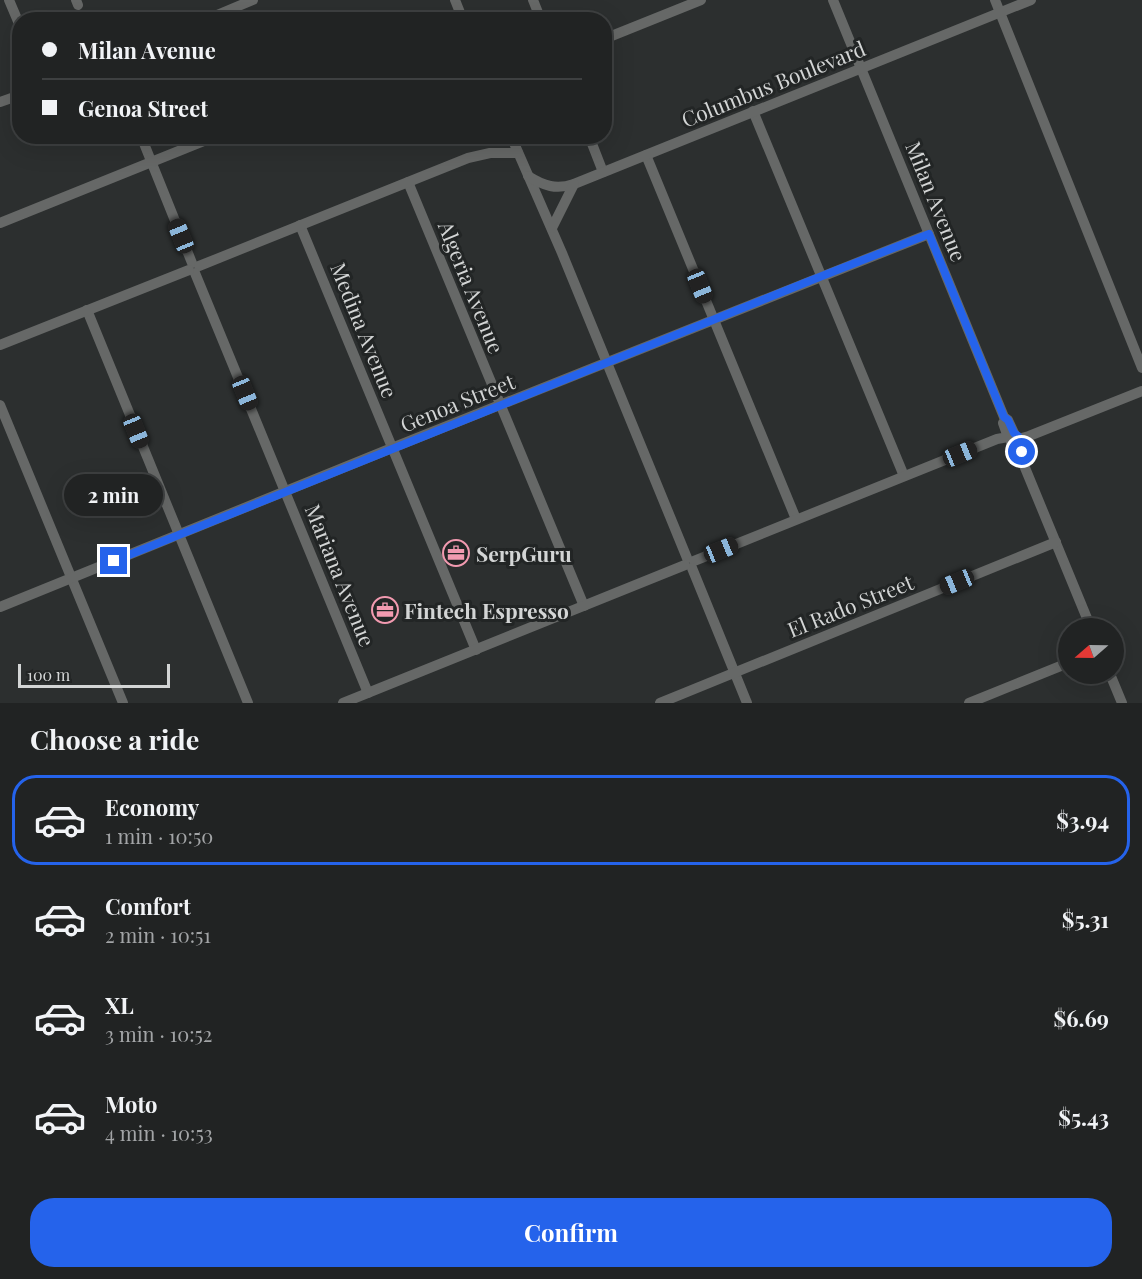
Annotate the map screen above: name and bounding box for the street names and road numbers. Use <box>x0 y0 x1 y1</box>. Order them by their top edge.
street label: Columbus Boulevard <box>677 33 869 133</box>
street label: Milan Avenue <box>900 137 974 265</box>
street label: Algeria Avenue <box>432 216 511 357</box>
street label: Medina Avenue <box>325 258 405 402</box>
street label: Genoa Street <box>396 366 519 438</box>
street label: Mariana Avenue <box>300 500 382 650</box>
street label: El Rado Street <box>783 567 918 643</box>

